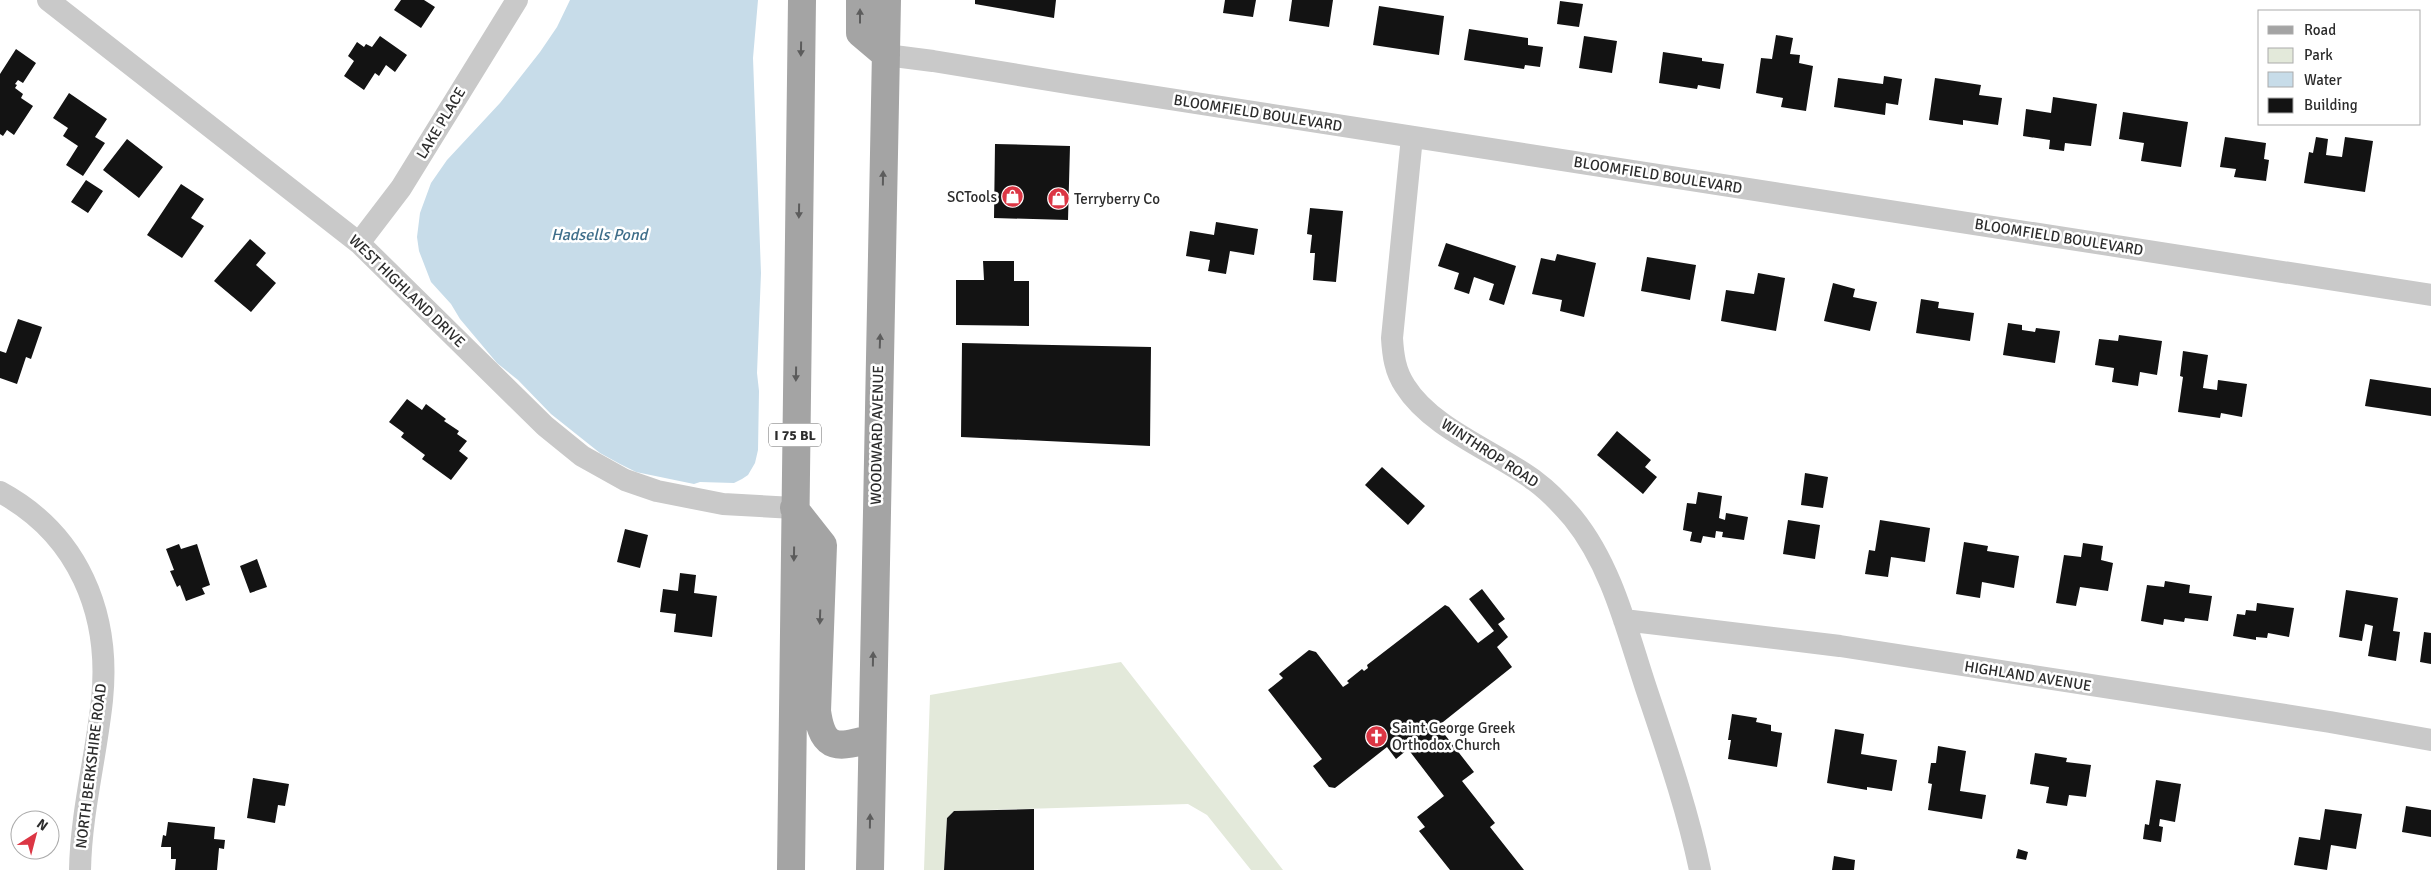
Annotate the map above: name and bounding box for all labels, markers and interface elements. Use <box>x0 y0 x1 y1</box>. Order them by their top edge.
one-way arrow <box>856 8 864 24</box>
legend <box>2258 10 2421 125</box>
text: Road <box>2304 21 2336 39</box>
one-way arrow <box>797 41 805 57</box>
text: Park <box>2304 46 2333 64</box>
text: Water <box>2304 71 2342 89</box>
street label: LAKE PLACE <box>413 84 469 162</box>
street label: BLOOMFIELD BOULEVARD <box>1172 91 1344 135</box>
text: Building <box>2304 96 2358 114</box>
street label: BLOOMFIELD BOULEVARD <box>1572 153 1744 197</box>
one-way arrow <box>880 170 888 186</box>
shop icon: SCTools <box>1001 185 1025 209</box>
shop icon: Terryberry Co <box>1046 187 1070 211</box>
place label: SCTools <box>947 188 997 206</box>
place label: Terryberry Co <box>1074 190 1160 208</box>
one-way arrow <box>795 203 803 219</box>
street label: BLOOMFIELD BOULEVARD <box>1973 215 2145 259</box>
water label: Hadsells Pond <box>551 225 650 245</box>
street label: WEST HIGHLAND DRIVE <box>345 231 469 351</box>
one-way arrow <box>876 332 884 348</box>
street label: WOODWARD AVENUE <box>867 365 887 505</box>
one-way arrow <box>792 366 800 382</box>
street label: WINTHROP ROAD <box>1438 415 1542 491</box>
road number: I 75 BL <box>769 424 821 446</box>
one-way arrow <box>790 546 798 562</box>
one-way arrow <box>816 609 824 625</box>
one-way arrow <box>869 651 877 667</box>
street label: HIGHLAND AVENUE <box>1963 657 2093 695</box>
street label: NORTH BERKSHIRE ROAD <box>72 682 110 850</box>
place label: Saint George Greek Orthodox Church <box>1392 719 1516 754</box>
church icon: Saint George Greek Orthodox Church <box>1364 725 1388 749</box>
north arrow <box>10 810 60 860</box>
one-way arrow <box>867 813 875 829</box>
text: N <box>33 815 51 835</box>

